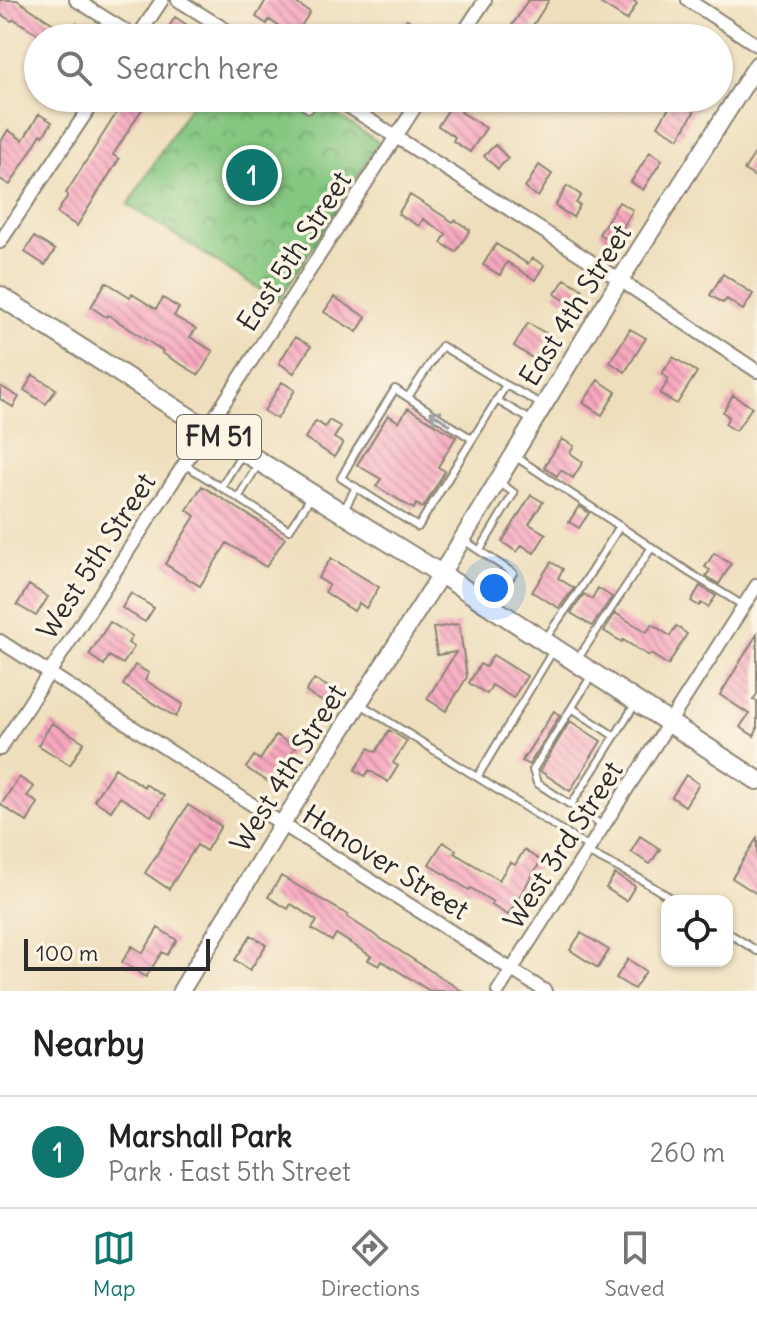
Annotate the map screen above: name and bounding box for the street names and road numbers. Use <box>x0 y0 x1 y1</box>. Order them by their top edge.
street label: East 5th Street <box>229 164 359 338</box>
street label: East 4th Street <box>511 217 639 393</box>
road number: FM 51 <box>177 415 261 459</box>
street label: West 5th Street <box>29 466 163 646</box>
street label: West 4th Street <box>222 677 354 859</box>
street label: West 3rd Street <box>495 754 631 936</box>
street label: Hanover Street <box>296 797 476 927</box>

